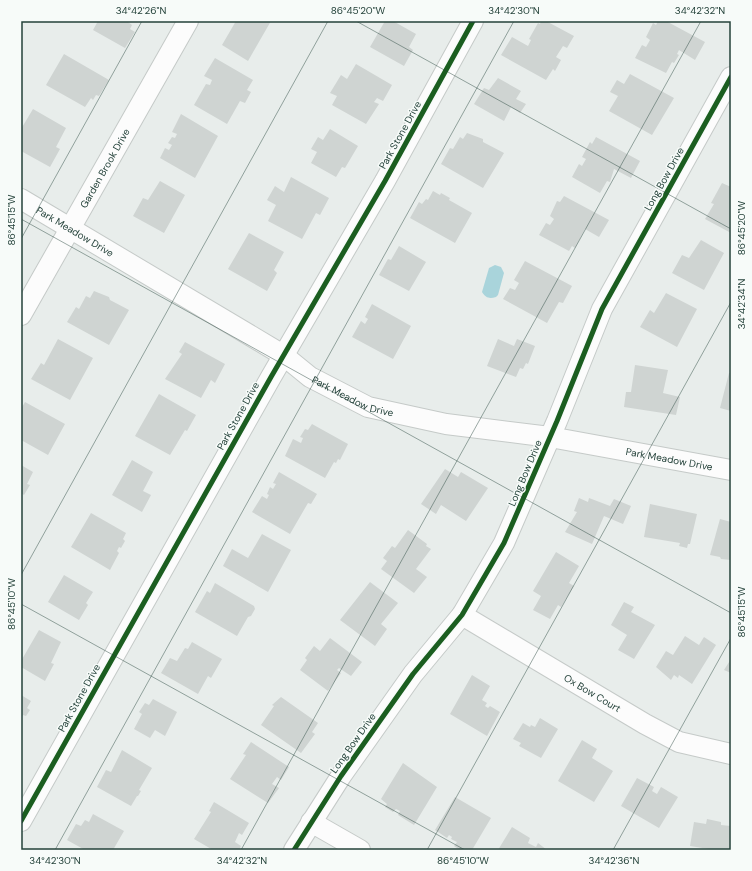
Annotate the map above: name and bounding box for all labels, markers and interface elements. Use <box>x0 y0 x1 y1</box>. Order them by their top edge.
text: 34°42'26"N <box>116 4 166 17</box>
text: 86°45'20"W <box>331 4 386 17</box>
text: 34°42'30"N <box>488 4 540 17</box>
text: 34°42'32"N <box>675 4 725 17</box>
street label: Park Stone Drive <box>376 98 424 171</box>
street label: Garden Brook Drive <box>77 126 132 210</box>
street label: Long Bow Drive <box>641 145 687 213</box>
text: 86°45'15"W <box>5 194 18 246</box>
text: 86°45'20"W <box>735 200 748 255</box>
street label: Park Meadow Drive <box>34 203 117 260</box>
text: 34°42'34"N <box>735 279 748 329</box>
street label: Park Meadow Drive <box>310 373 395 419</box>
street label: Park Stone Drive <box>214 379 262 452</box>
street label: Long Bow Drive <box>505 438 545 508</box>
street label: Park Meadow Drive <box>625 444 714 473</box>
text: 86°45'10"W <box>5 578 18 630</box>
text: 86°45'15"W <box>735 586 748 638</box>
street label: Park Stone Drive <box>55 661 103 734</box>
street label: Ox Bow Court <box>562 671 623 715</box>
street label: Long Bow Drive <box>327 710 379 776</box>
text: 34°42'30"N <box>29 854 81 867</box>
text: 34°42'32"N <box>217 854 267 867</box>
text: 86°45'10"W <box>437 854 489 867</box>
text: 34°42'36"N <box>589 854 640 867</box>

